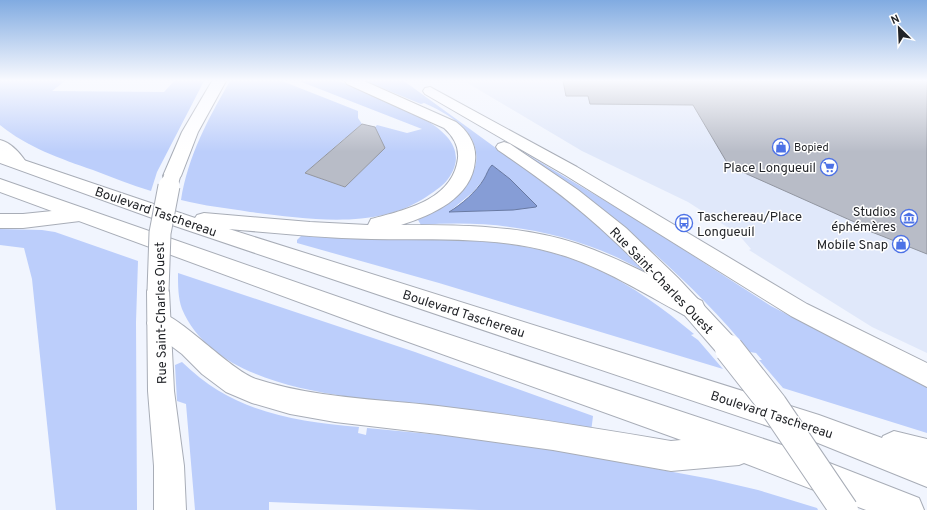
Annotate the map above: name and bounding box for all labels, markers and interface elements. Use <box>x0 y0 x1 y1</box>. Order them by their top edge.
north arrow <box>879 8 919 48</box>
text: N <box>889 12 902 28</box>
shop icon: Bopied <box>771 137 791 157</box>
place label: Bopied <box>794 141 829 155</box>
supermarket icon: Place Longueuil <box>819 157 839 177</box>
place label: Place Longueuil <box>723 161 816 177</box>
street label: Boulevard Taschereau <box>92 185 218 241</box>
place label: Studios éphémères <box>831 205 896 236</box>
museum icon: Studios éphémères <box>899 208 919 228</box>
place label: Taschereau/Place Longueuil <box>697 210 802 241</box>
bus stop icon: Taschereau/Place Longueuil <box>674 213 694 233</box>
street label: Rue Saint-Charles Ouest <box>605 225 716 338</box>
shop icon: Mobile Snap <box>891 234 911 254</box>
place label: Mobile Snap <box>817 238 888 254</box>
street label: Rue Saint-Charles Ouest <box>153 242 171 384</box>
street label: Boulevard Taschereau <box>400 288 527 342</box>
street label: Boulevard Taschereau <box>708 389 835 443</box>

